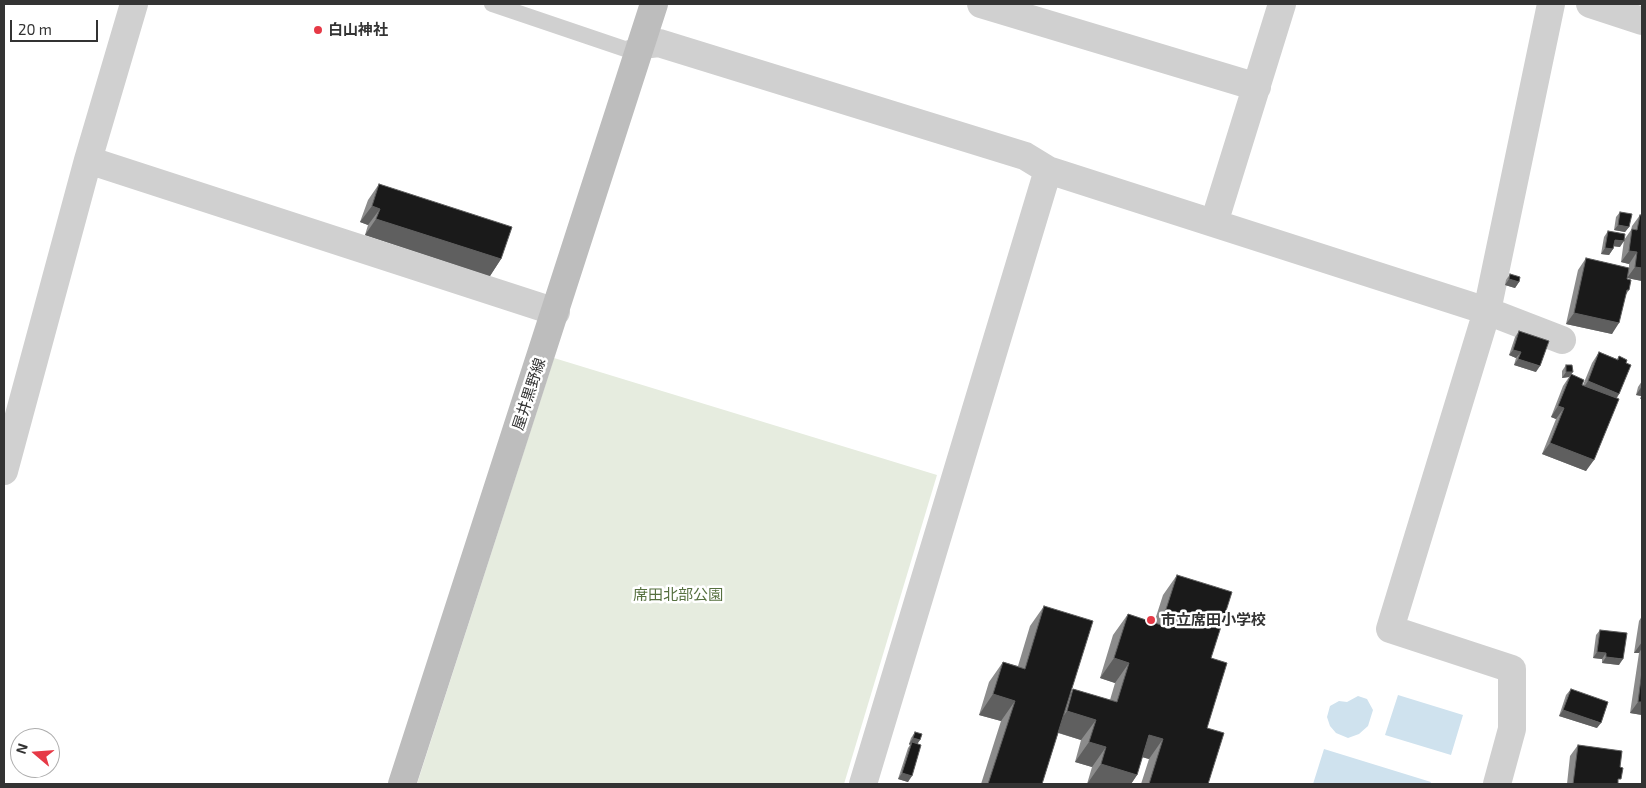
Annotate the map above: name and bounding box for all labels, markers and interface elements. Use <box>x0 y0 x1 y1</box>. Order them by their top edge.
scale bar <box>12 10 100 42</box>
text: 20 m <box>18 20 52 38</box>
place label: 白山神社 <box>328 21 388 39</box>
marker: 白山神社 <box>312 24 324 36</box>
street label: 屋井黒野線 <box>509 356 549 432</box>
park label: 席田北部公園 <box>633 586 723 604</box>
place label: 市立席田小学校 <box>1161 611 1266 629</box>
marker: 市立席田小学校 <box>1145 614 1157 626</box>
north arrow <box>10 728 60 778</box>
text: N <box>12 741 31 756</box>

